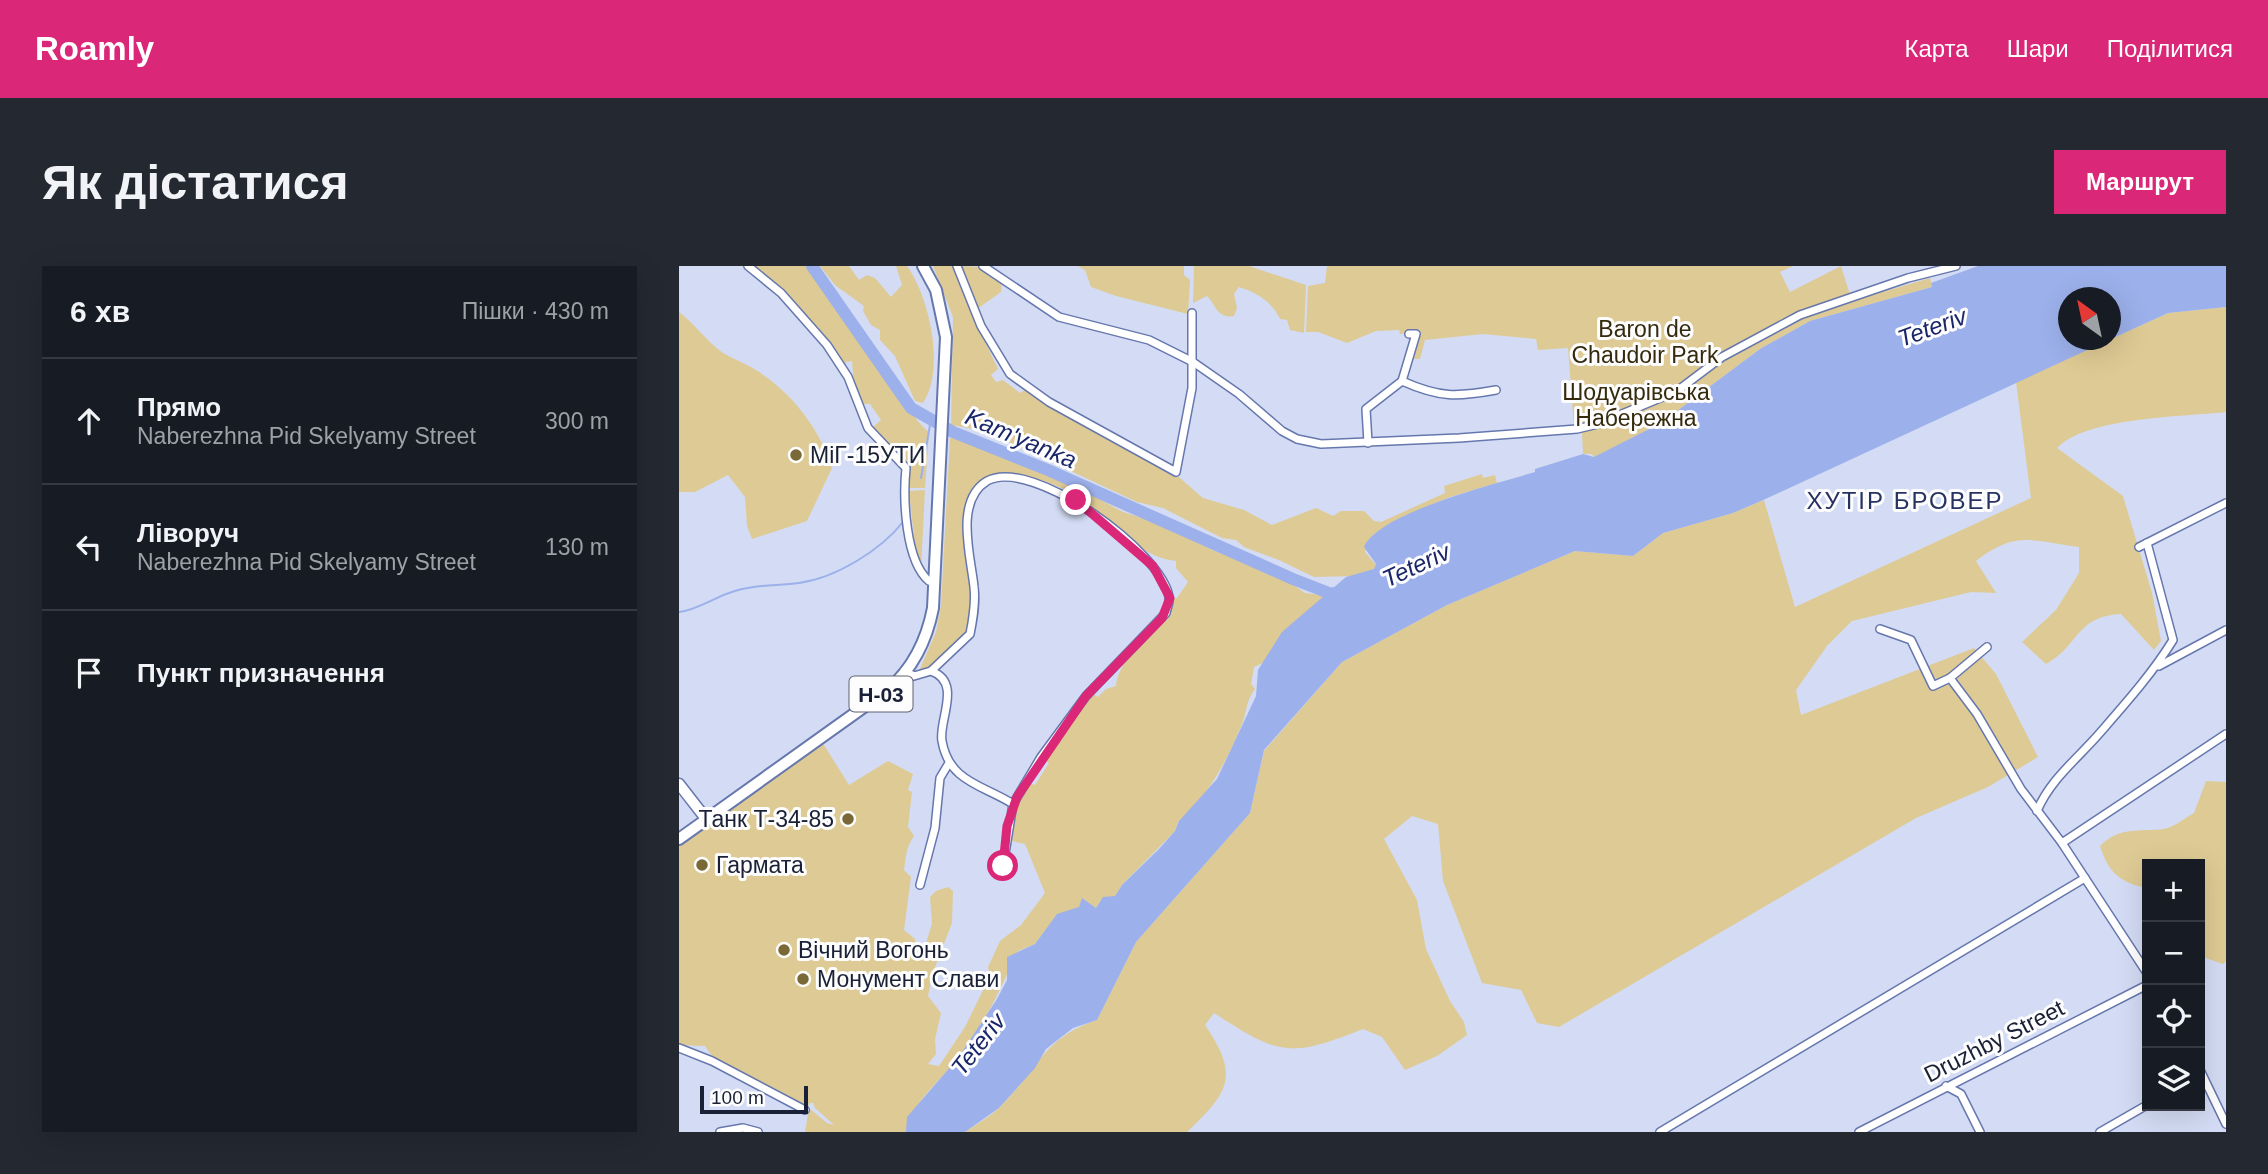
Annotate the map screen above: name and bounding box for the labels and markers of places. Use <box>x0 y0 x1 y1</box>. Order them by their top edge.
place label: МіГ-15УТИ <box>810 442 925 468</box>
marker: МіГ-15УТИ <box>788 447 804 463</box>
place label: Танк Т-34-85 <box>699 806 834 832</box>
marker: Танк Т-34-85 <box>840 811 856 827</box>
place label: Гармата <box>716 852 804 878</box>
marker: Гармата <box>694 857 710 873</box>
place label: Вічний Вогонь <box>798 937 949 963</box>
marker: Вічний Вогонь <box>776 942 792 958</box>
place label: Монумент Слави <box>817 966 999 992</box>
marker: Монумент Слави <box>795 971 811 987</box>

